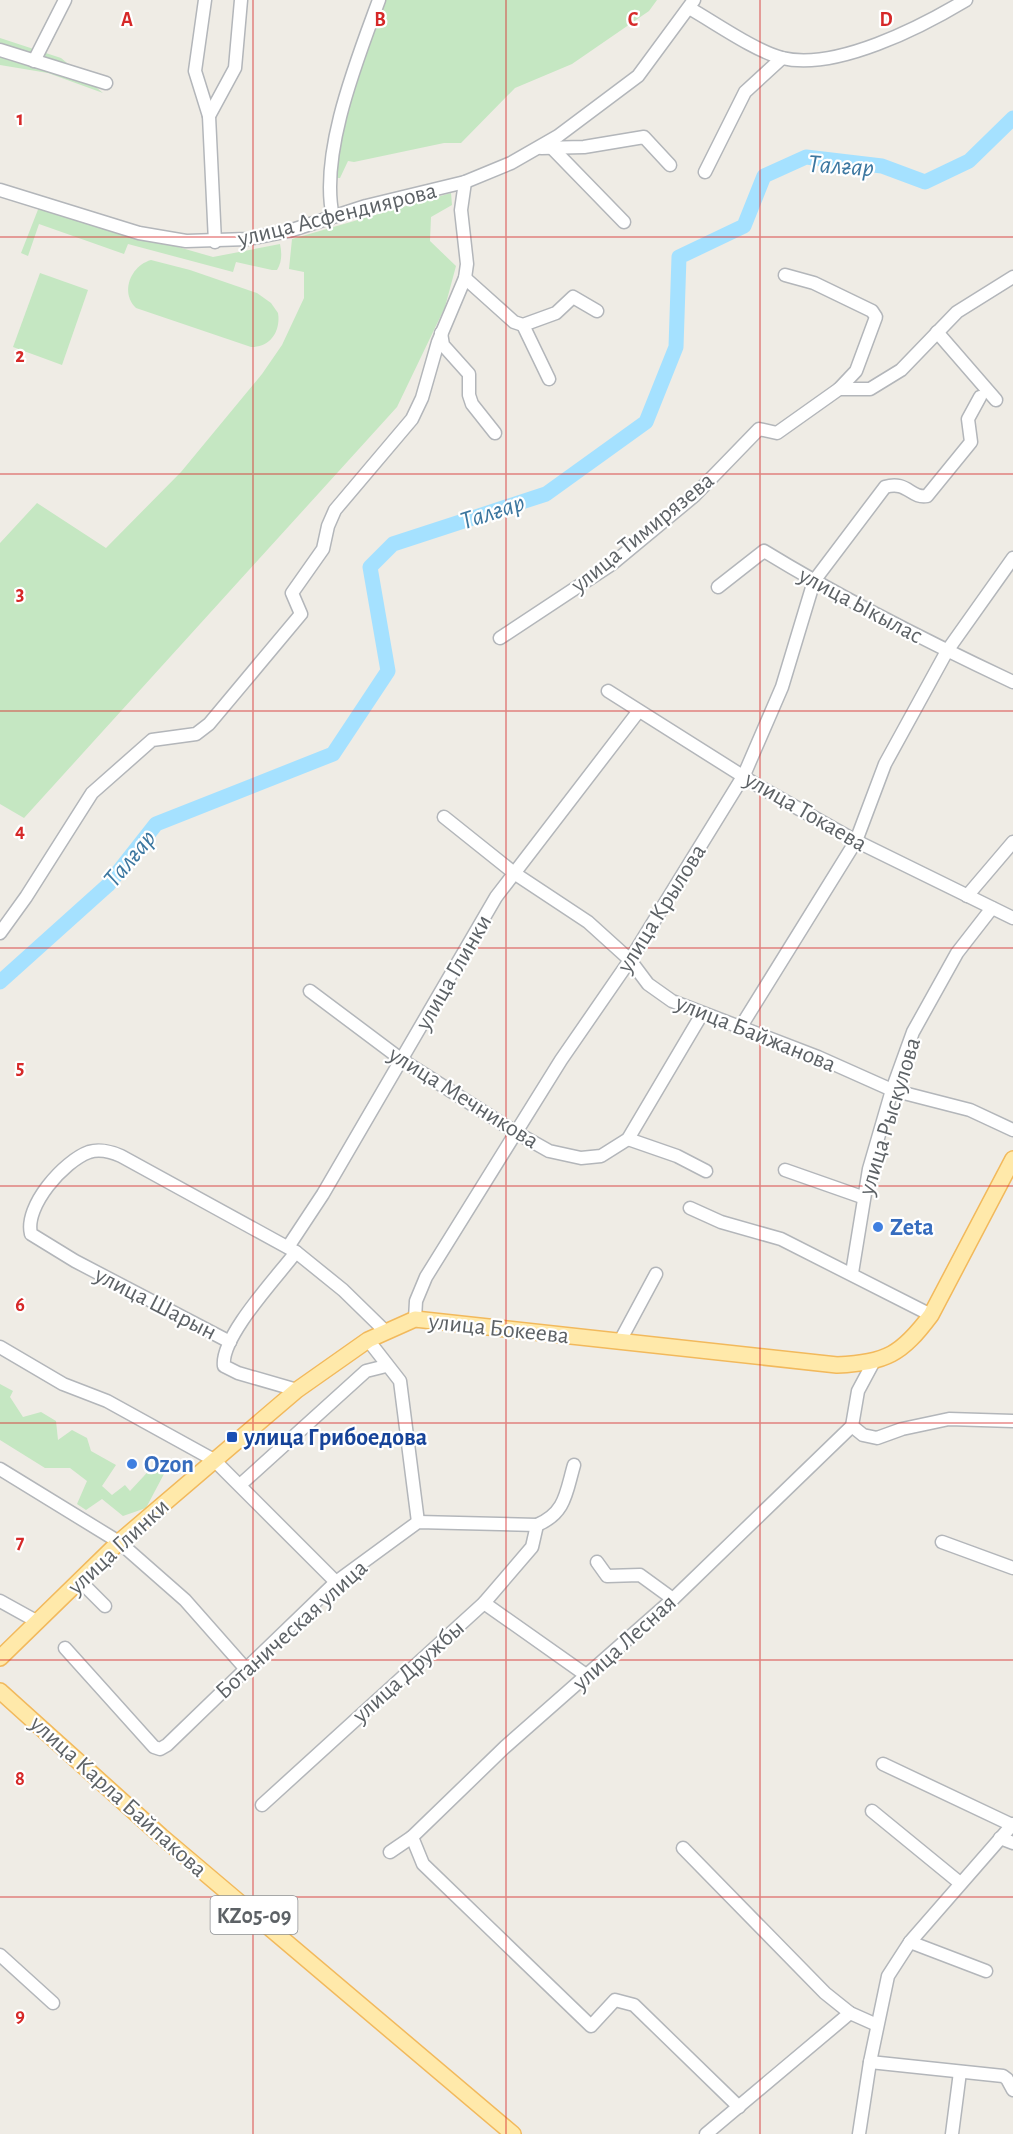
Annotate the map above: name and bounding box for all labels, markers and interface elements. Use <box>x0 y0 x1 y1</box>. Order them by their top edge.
text: A <box>121 10 133 30</box>
text: B <box>374 10 386 30</box>
text: C <box>628 10 639 30</box>
text: D <box>879 10 893 30</box>
text: 1 <box>16 109 24 129</box>
water label: Талғар <box>807 151 875 181</box>
street label: улица Асфендиярова <box>234 179 439 252</box>
text: 2 <box>15 346 25 366</box>
street label: улица Тимирязева <box>566 468 719 598</box>
water label: Талғар <box>457 489 528 535</box>
street label: улица Ыкылас <box>794 563 926 649</box>
text: 3 <box>16 584 24 604</box>
street label: улица Токаева <box>739 767 871 856</box>
text: 4 <box>15 821 25 841</box>
water label: Талғар <box>99 825 161 892</box>
street label: улица Крылова <box>612 840 711 978</box>
street label: улица Глинки <box>411 911 496 1035</box>
street label: улица Байжанова <box>671 991 839 1077</box>
street label: улица Рыскулова <box>854 1035 925 1199</box>
street label: улица Мечникова <box>384 1042 543 1153</box>
text: 5 <box>16 1058 24 1078</box>
place label: Zeta <box>890 1216 934 1240</box>
marker: Zeta <box>871 1220 885 1234</box>
street label: улица Шарын <box>90 1262 220 1345</box>
text: 6 <box>15 1295 25 1315</box>
street label: улица Бокеева <box>427 1310 570 1348</box>
place label: улица Грибоедова <box>243 1426 427 1450</box>
marker: улица Грибоедова <box>225 1430 239 1444</box>
place label: Ozon <box>144 1453 194 1477</box>
marker: Ozon <box>125 1457 139 1471</box>
street label: улица Глинки <box>63 1494 174 1600</box>
text: 7 <box>16 1532 25 1552</box>
street label: Ботаническая улица <box>211 1556 372 1704</box>
street label: улица Лесная <box>568 1590 681 1696</box>
street label: улица Дружбы <box>348 1616 469 1728</box>
street label: улица Карла Байпакова <box>25 1711 211 1882</box>
text: 8 <box>15 1769 25 1789</box>
road number: KZ05-09 <box>210 1896 298 1934</box>
text: 9 <box>15 2006 25 2026</box>

